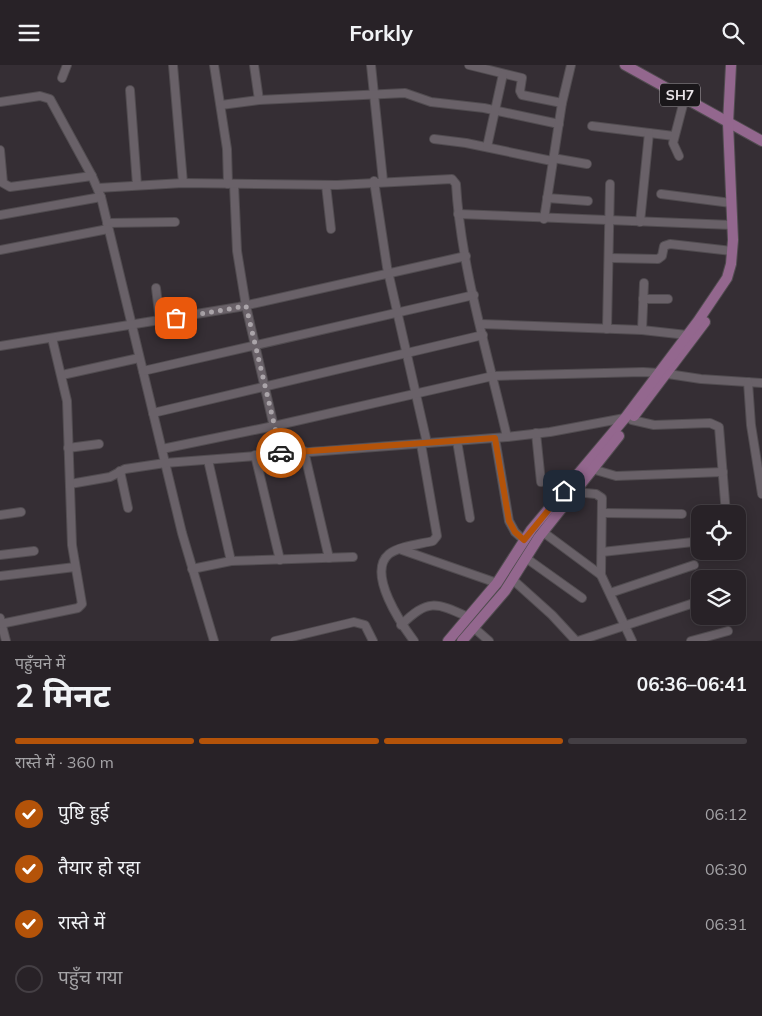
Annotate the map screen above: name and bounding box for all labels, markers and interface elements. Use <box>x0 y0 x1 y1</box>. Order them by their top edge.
icon: menu <box>15 19 43 47</box>
text: Forkly <box>349 19 413 47</box>
icon: search <box>719 19 747 47</box>
road number: SH7 <box>660 83 700 107</box>
pin <box>155 297 197 339</box>
icon: bag <box>162 304 190 332</box>
courier <box>256 428 306 478</box>
icon: car <box>267 439 295 467</box>
pin <box>543 470 585 512</box>
icon: home <box>550 477 578 505</box>
map controls <box>691 505 746 625</box>
button: locate <box>691 505 746 560</box>
button: layers <box>691 570 746 625</box>
text: पहुँचने में <box>15 653 65 673</box>
text: 06:36–06:41 <box>637 672 747 696</box>
text: 2 मिनट <box>15 675 110 715</box>
text: रास्ते में · 360 m <box>15 752 114 772</box>
icon: check <box>15 800 43 828</box>
text: पुष्टि हुई <box>58 800 109 824</box>
text: 06:12 <box>705 804 747 824</box>
icon: check <box>15 855 43 883</box>
text: तैयार हो रहा <box>58 855 140 879</box>
text: 06:30 <box>705 859 747 879</box>
icon: check <box>15 910 43 938</box>
text: रास्ते में <box>58 910 105 934</box>
text: 06:31 <box>705 914 747 934</box>
text: पहुँच गया <box>58 965 123 989</box>

